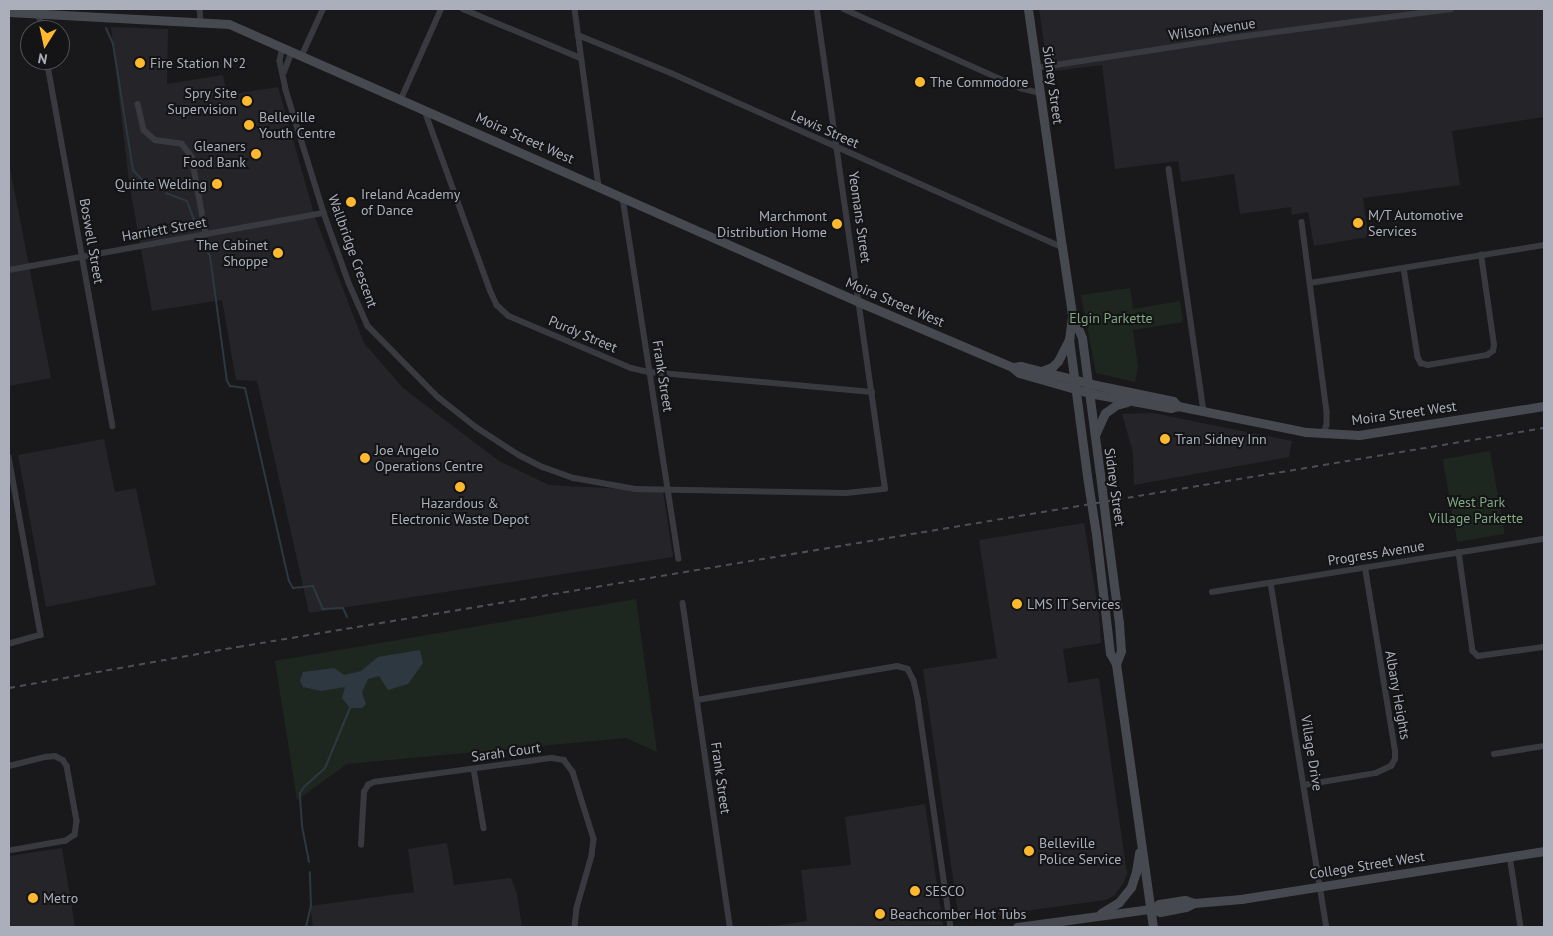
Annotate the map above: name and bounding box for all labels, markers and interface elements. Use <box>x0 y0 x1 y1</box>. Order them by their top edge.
street label: Wilson Avenue <box>1167 15 1257 43</box>
north arrow <box>20 20 70 70</box>
street label: Sidney Street <box>1039 45 1067 125</box>
text: N <box>36 49 49 68</box>
place label: Fire Station N°2 <box>150 55 246 71</box>
marker: Fire Station N°2 <box>134 57 146 69</box>
place label: The Commodore <box>930 74 1028 90</box>
marker: The Commodore <box>914 76 926 88</box>
place label: Spry Site Supervision <box>167 85 237 118</box>
marker: Spry Site Supervision <box>241 95 253 107</box>
street label: Lewis Street <box>788 107 862 151</box>
place label: Belleville Youth Centre <box>259 109 336 142</box>
street label: Moira Street West <box>473 109 577 167</box>
marker: Belleville Youth Centre <box>243 119 255 131</box>
place label: Gleaners Food Bank <box>183 138 246 170</box>
marker: Gleaners Food Bank <box>250 148 262 160</box>
street label: Yeomans Street <box>845 170 875 264</box>
place label: Quinte Welding <box>114 176 207 192</box>
marker: Quinte Welding <box>211 178 223 190</box>
place label: Ireland Academy of Dance <box>361 186 461 218</box>
street label: Wallbridge Crescent <box>325 192 381 310</box>
marker: Ireland Academy of Dance <box>345 196 357 208</box>
street label: Boswell Street <box>76 197 108 285</box>
place label: M/T Automotive Services <box>1368 207 1464 240</box>
place label: Marchmont Distribution Home <box>717 208 827 240</box>
street label: Harriett Street <box>120 213 208 245</box>
marker: M/T Automotive Services <box>1352 217 1364 229</box>
marker: Marchmont Distribution Home <box>831 218 843 230</box>
place label: The Cabinet Shoppe <box>196 237 268 270</box>
marker: The Cabinet Shoppe <box>272 247 284 259</box>
street label: Moira Street West <box>843 274 947 330</box>
park label: Elgin Parkette <box>1069 310 1153 326</box>
street label: Purdy Street <box>546 312 620 356</box>
street label: Frank Street <box>649 339 677 413</box>
street label: Moira Street West <box>1350 397 1458 429</box>
place label: Tran Sidney Inn <box>1175 431 1267 447</box>
marker: Tran Sidney Inn <box>1159 433 1171 445</box>
place label: Joe Angelo Operations Centre <box>375 442 483 474</box>
street label: Sidney Street <box>1101 447 1129 527</box>
marker: Joe Angelo Operations Centre <box>359 452 371 464</box>
marker: Hazardous & Electronic Waste Depot <box>454 481 466 493</box>
park label: West Park Village Parkette <box>1429 494 1523 526</box>
place label: Hazardous & Electronic Waste Depot <box>391 495 529 528</box>
street label: Progress Avenue <box>1326 537 1426 569</box>
place label: LMS IT Services <box>1027 596 1121 612</box>
marker: LMS IT Services <box>1011 598 1023 610</box>
street label: Albany Heights <box>1382 649 1414 741</box>
street label: Village Drive <box>1298 714 1326 792</box>
street label: Sarah Court <box>470 739 542 765</box>
street label: Frank Street <box>708 741 734 815</box>
place label: Belleville Police Service <box>1039 835 1121 868</box>
marker: Belleville Police Service <box>1023 845 1035 857</box>
street label: College Street West <box>1308 848 1426 882</box>
place label: SESCO <box>925 883 965 899</box>
marker: SESCO <box>909 885 921 897</box>
place label: Metro <box>43 890 78 906</box>
marker: Metro <box>27 892 39 904</box>
place label: Beachcomber Hot Tubs <box>890 906 1027 922</box>
marker: Beachcomber Hot Tubs <box>874 908 886 920</box>

